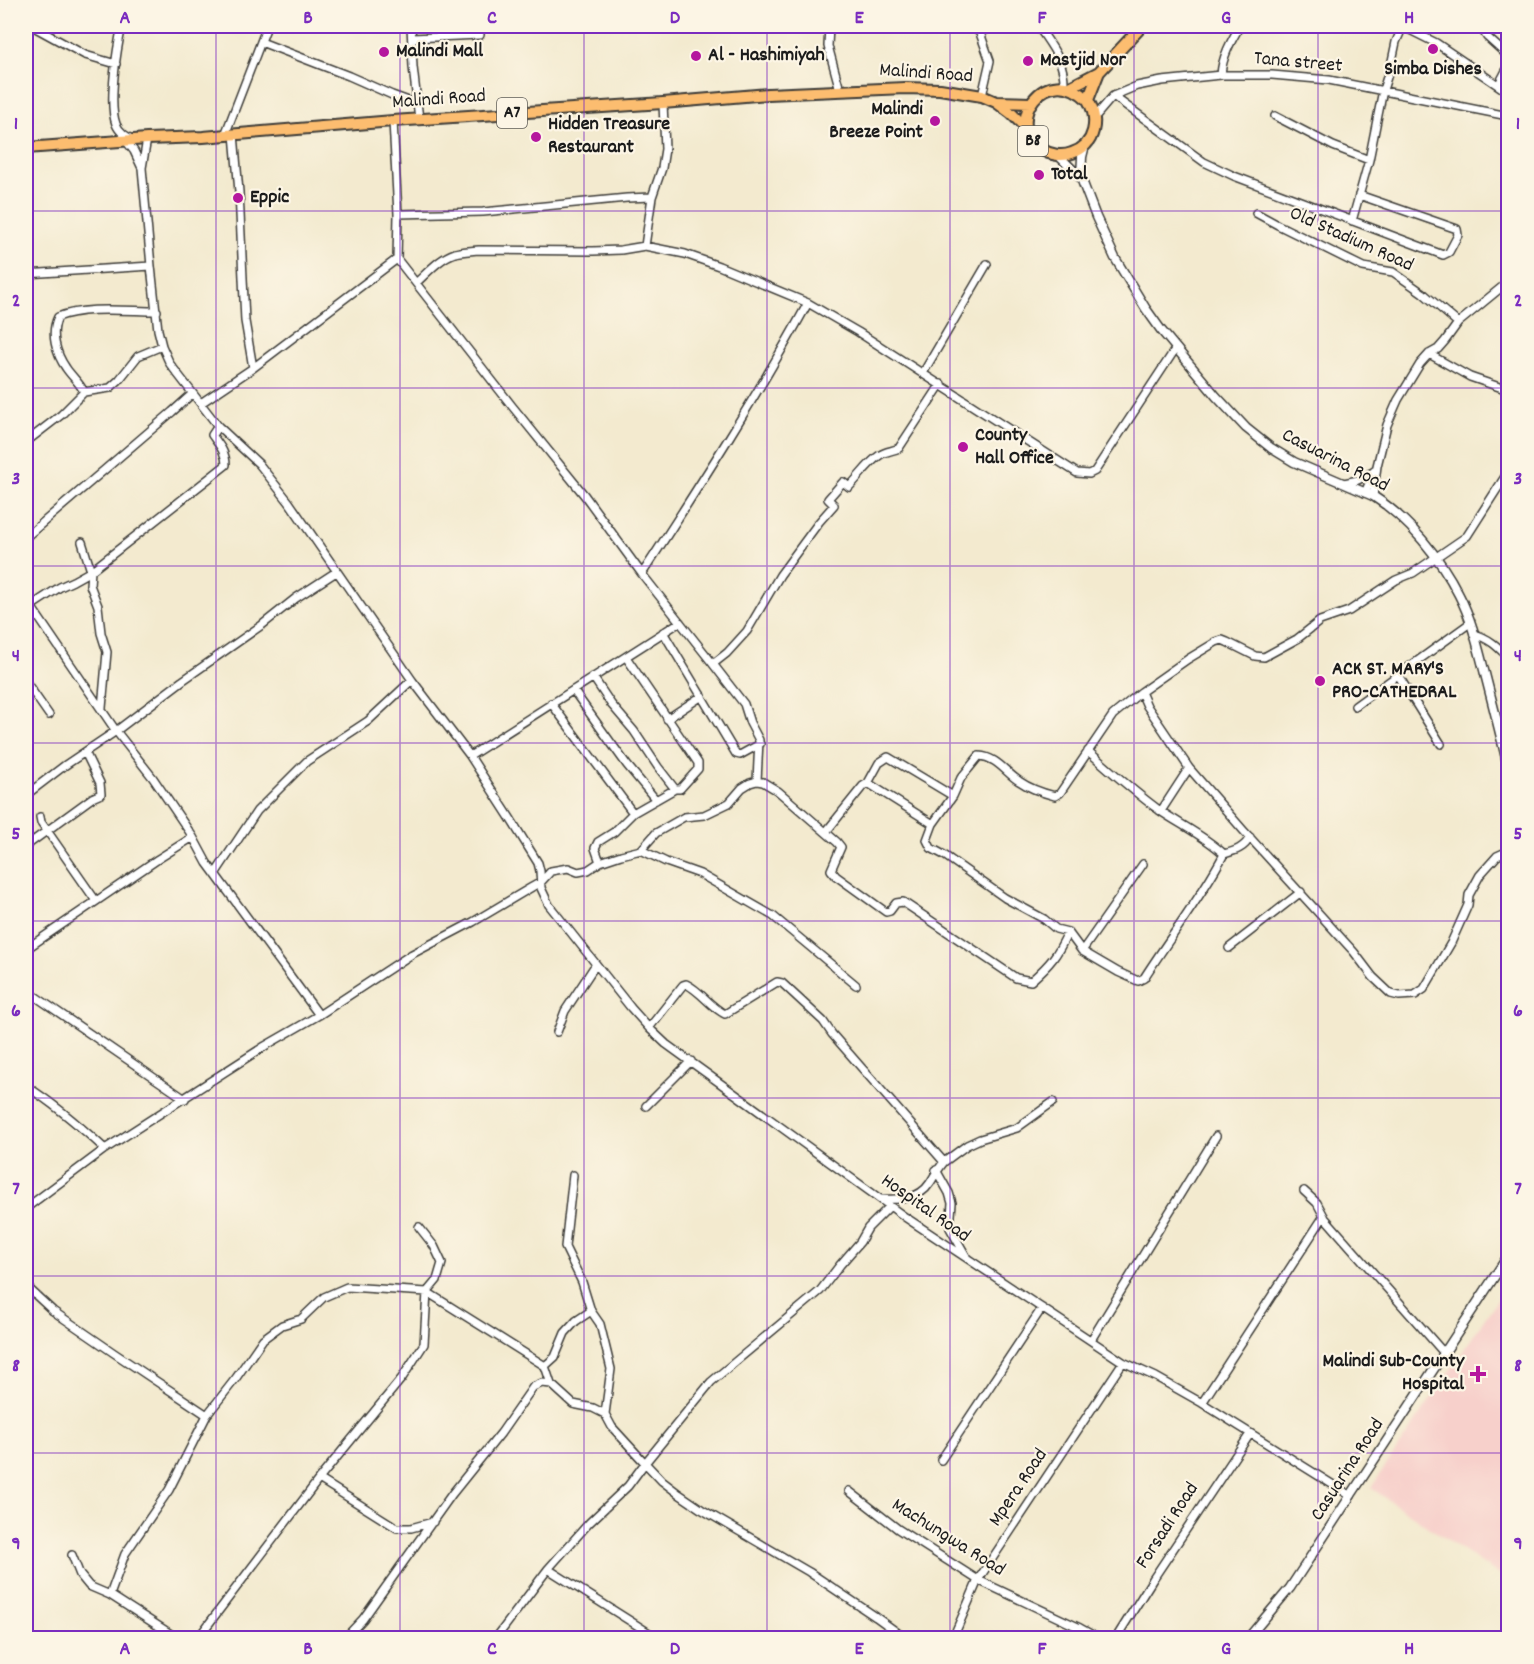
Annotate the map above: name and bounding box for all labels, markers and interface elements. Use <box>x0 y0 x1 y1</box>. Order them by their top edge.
text: A <box>120 5 131 33</box>
text: B <box>303 5 313 33</box>
text: C <box>487 5 497 33</box>
text: D <box>670 5 681 33</box>
text: E <box>854 5 864 33</box>
text: F <box>1038 5 1048 33</box>
text: G <box>1221 5 1231 33</box>
text: H <box>1404 5 1414 33</box>
place label: Malindi Mall <box>396 38 483 66</box>
place label: Al - Hashimiyah <box>708 42 825 70</box>
marker: Simba Dishes <box>1426 42 1440 56</box>
marker: Malindi Mall <box>377 45 391 59</box>
street label: Tana street <box>1253 45 1343 81</box>
place label: Mastjid Nor <box>1040 47 1127 75</box>
marker: Al - Hashimiyah <box>689 49 703 63</box>
marker: Mastjid Nor <box>1021 54 1035 68</box>
place label: Simba Dishes <box>1384 56 1482 84</box>
street label: Malindi Road <box>878 57 974 91</box>
street label: Malindi Road <box>391 83 487 117</box>
place label: Malindi Breeze Point <box>829 96 924 147</box>
road number: A7 <box>497 98 527 128</box>
text: 1 <box>14 111 18 139</box>
place label: Hidden Treasure Restaurant <box>548 111 670 162</box>
text: 1 <box>1516 111 1520 139</box>
marker: Malindi Breeze Point <box>928 114 942 128</box>
road number: B8 <box>1018 126 1048 156</box>
marker: Hidden Treasure Restaurant <box>529 130 543 144</box>
place label: Total <box>1051 161 1088 189</box>
marker: Total <box>1032 168 1046 182</box>
place label: Eppic <box>250 184 289 212</box>
marker: Eppic <box>231 191 245 205</box>
street label: Old Stadium Road <box>1284 200 1418 280</box>
text: 2 <box>12 288 20 316</box>
text: 2 <box>1514 288 1522 316</box>
place label: County Hall Office <box>975 422 1054 473</box>
street label: Casuarina Road <box>1276 422 1394 500</box>
marker: County Hall Office <box>956 440 970 454</box>
text: 3 <box>12 466 20 494</box>
text: 3 <box>1514 466 1522 494</box>
text: 4 <box>12 643 20 671</box>
text: 4 <box>1514 643 1522 671</box>
place label: ACK ST. MARY'S PRO-CATHEDRAL <box>1332 656 1457 707</box>
marker: ACK ST. MARY'S PRO-CATHEDRAL <box>1313 674 1327 688</box>
text: 5 <box>11 821 21 849</box>
text: 5 <box>1513 821 1523 849</box>
text: 6 <box>11 998 21 1026</box>
text: 6 <box>1513 998 1523 1026</box>
street label: Hospital Road <box>874 1168 976 1250</box>
text: 7 <box>12 1176 20 1204</box>
text: 7 <box>1514 1176 1522 1204</box>
place label: Malindi Sub-County Hospital <box>1323 1348 1465 1399</box>
text: 8 <box>12 1353 20 1381</box>
text: 8 <box>1514 1353 1522 1381</box>
marker: Malindi Sub-County Hospital <box>1469 1365 1487 1383</box>
street label: Casuarina Road <box>1304 1413 1392 1527</box>
street label: Mpera Road <box>983 1443 1055 1533</box>
street label: Forsadi Road <box>1130 1477 1206 1575</box>
street label: Machungwa Road <box>886 1492 1010 1584</box>
text: 9 <box>11 1531 21 1559</box>
text: 9 <box>1513 1531 1523 1559</box>
text: A <box>120 1636 131 1664</box>
text: B <box>303 1636 313 1664</box>
text: C <box>487 1636 497 1664</box>
text: D <box>670 1636 681 1664</box>
text: E <box>854 1636 864 1664</box>
text: F <box>1038 1636 1048 1664</box>
text: G <box>1221 1636 1231 1664</box>
text: H <box>1404 1636 1414 1664</box>

